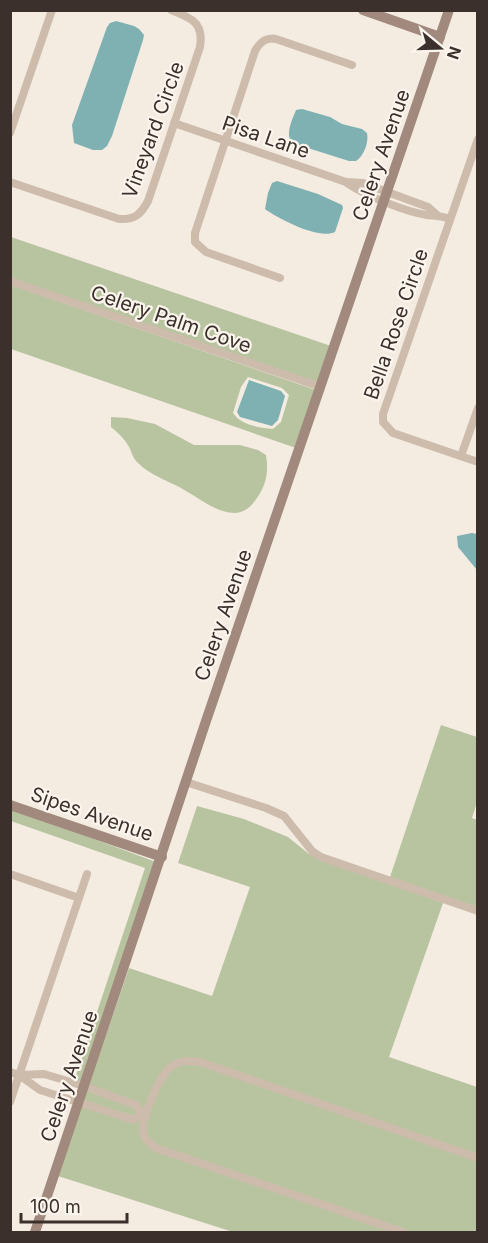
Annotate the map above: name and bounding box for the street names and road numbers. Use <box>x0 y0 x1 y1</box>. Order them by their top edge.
street label: Vineyard Circle <box>117 58 189 202</box>
street label: Celery Avenue <box>347 86 415 224</box>
street label: Pisa Lane <box>219 111 313 163</box>
street label: Bella Rose Circle <box>359 245 433 403</box>
street label: Celery Palm Cove <box>88 280 254 358</box>
street label: Celery Avenue <box>189 546 257 684</box>
street label: Sipes Avenue <box>28 782 156 846</box>
street label: Celery Avenue <box>35 1007 103 1145</box>

